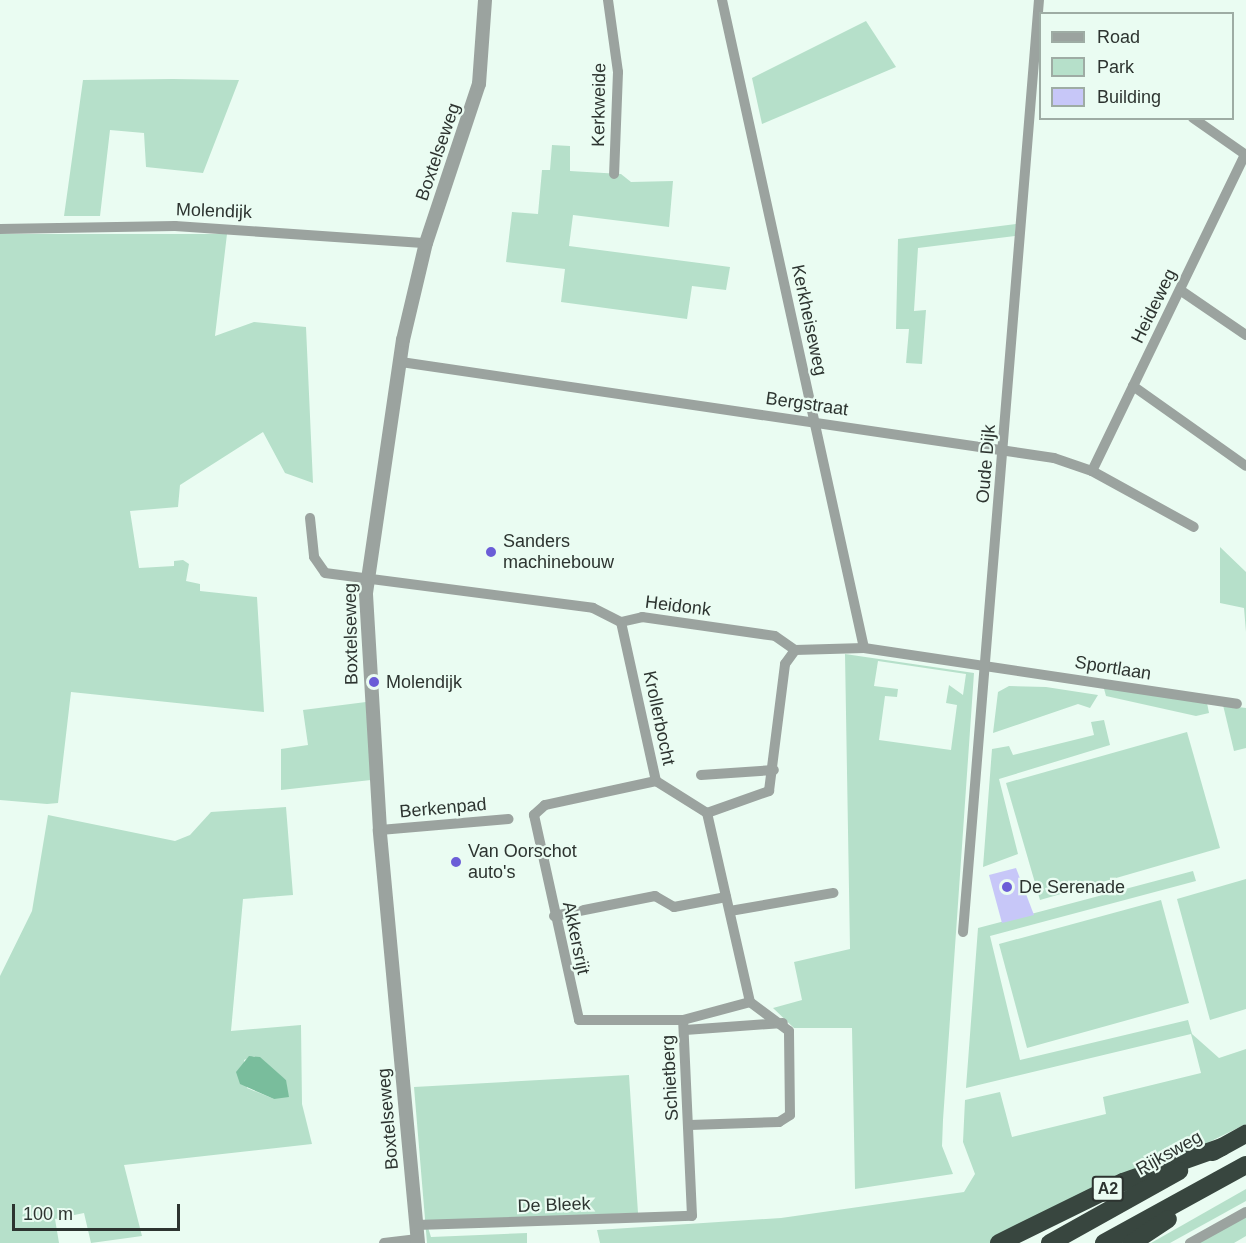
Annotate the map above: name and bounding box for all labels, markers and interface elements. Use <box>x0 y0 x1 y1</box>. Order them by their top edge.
legend <box>1039 12 1234 120</box>
text: Road <box>1097 27 1140 47</box>
text: Park <box>1097 57 1134 77</box>
street label: Kerkweide <box>587 63 611 147</box>
text: Building <box>1097 87 1161 107</box>
street label: Boxtelseweg <box>411 100 465 204</box>
street label: Molendijk <box>176 199 252 223</box>
street label: Kerkheiseweg <box>787 262 831 378</box>
street label: Heideweg <box>1127 265 1181 347</box>
street label: Bergstraat <box>764 388 850 420</box>
street label: Oude Dijk <box>972 424 1000 504</box>
place label: Sanders machinebouw <box>503 531 614 574</box>
marker: Sanders machinebouw <box>484 545 498 559</box>
street label: Boxtelseweg <box>339 583 363 685</box>
street label: Heidonk <box>644 591 712 621</box>
street label: Sportlaan <box>1073 651 1153 685</box>
street label: Krollerbocht <box>638 669 680 767</box>
place label: Molendijk <box>386 671 462 693</box>
marker: Molendijk <box>367 675 381 689</box>
street label: Berkenpad <box>399 793 487 823</box>
place label: Van Oorschot auto's <box>468 841 577 884</box>
marker: Van Oorschot auto's <box>449 855 463 869</box>
place label: De Serenade <box>1019 876 1125 898</box>
marker: De Serenade <box>1000 880 1014 894</box>
street label: Akkersrijt <box>558 900 594 976</box>
street label: Schietberg <box>657 1034 683 1122</box>
street label: Boxtelseweg <box>373 1067 403 1171</box>
street label: Rijksweg <box>1132 1126 1206 1180</box>
road number: A2 <box>1092 1176 1124 1202</box>
scale bar <box>15 1192 183 1230</box>
street label: De Bleek <box>517 1193 591 1217</box>
text: 100 m <box>23 1204 73 1224</box>

